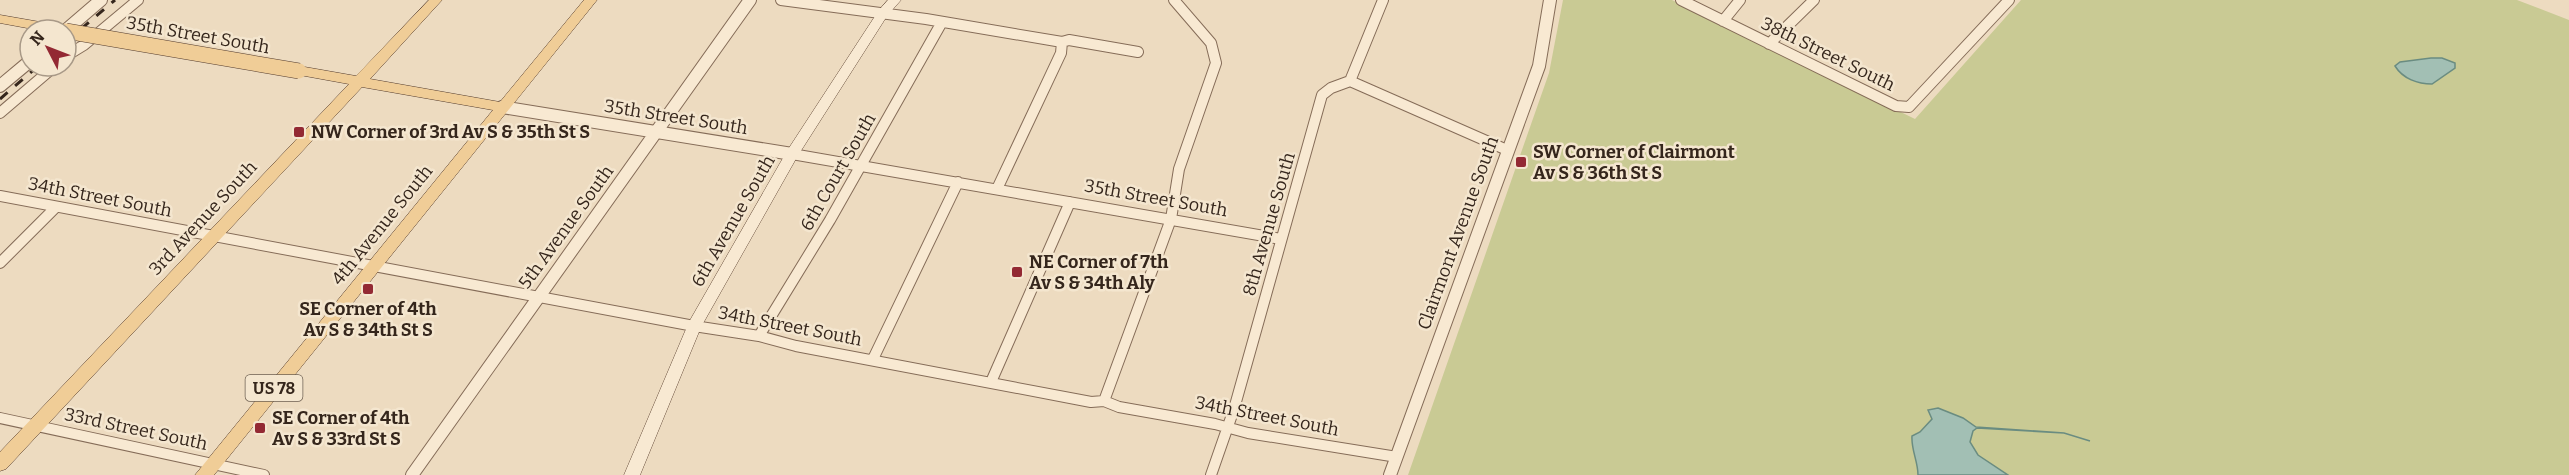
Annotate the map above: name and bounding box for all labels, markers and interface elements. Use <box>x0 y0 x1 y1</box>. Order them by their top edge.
street label: 35th Street South <box>125 12 271 58</box>
street label: 38th Street South <box>1758 12 1898 96</box>
north arrow <box>18 18 78 78</box>
text: N <box>26 27 48 49</box>
street label: 35th Street South <box>603 95 749 139</box>
street label: 6th Court South <box>795 109 881 235</box>
place label: NW Corner of 3rd Av S & 35th St S <box>311 121 590 143</box>
marker: NW Corner of 3rd Av S & 35th St S <box>292 125 306 139</box>
street label: Clairmont Avenue South <box>1413 133 1503 333</box>
place label: SW Corner of Clairmont Av S & 36th St S <box>1533 141 1735 184</box>
street label: 8th Avenue South <box>1238 150 1300 298</box>
street label: 6th Avenue South <box>686 151 780 291</box>
marker: SW Corner of Clairmont Av S & 36th St S <box>1514 155 1528 169</box>
street label: 3rd Avenue South <box>144 156 262 280</box>
street label: 4th Avenue South <box>327 161 437 289</box>
street label: 5th Avenue South <box>514 161 618 293</box>
street label: 34th Street South <box>26 172 174 222</box>
street label: 35th Street South <box>1083 175 1229 221</box>
place label: NE Corner of 7th Av S & 34th Aly <box>1029 251 1169 294</box>
marker: NE Corner of 7th Av S & 34th Aly <box>1010 265 1024 279</box>
marker: SE Corner of 4th Av S & 34th St S <box>361 282 375 296</box>
place label: SE Corner of 4th Av S & 34th St S <box>299 298 437 341</box>
street label: 34th Street South <box>716 301 864 351</box>
road number: US 78 <box>246 375 302 401</box>
street label: 34th Street South <box>1193 391 1341 441</box>
street label: 33rd Street South <box>62 403 210 455</box>
place label: SE Corner of 4th Av S & 33rd St S <box>272 407 410 450</box>
marker: SE Corner of 4th Av S & 33rd St S <box>253 421 267 435</box>

